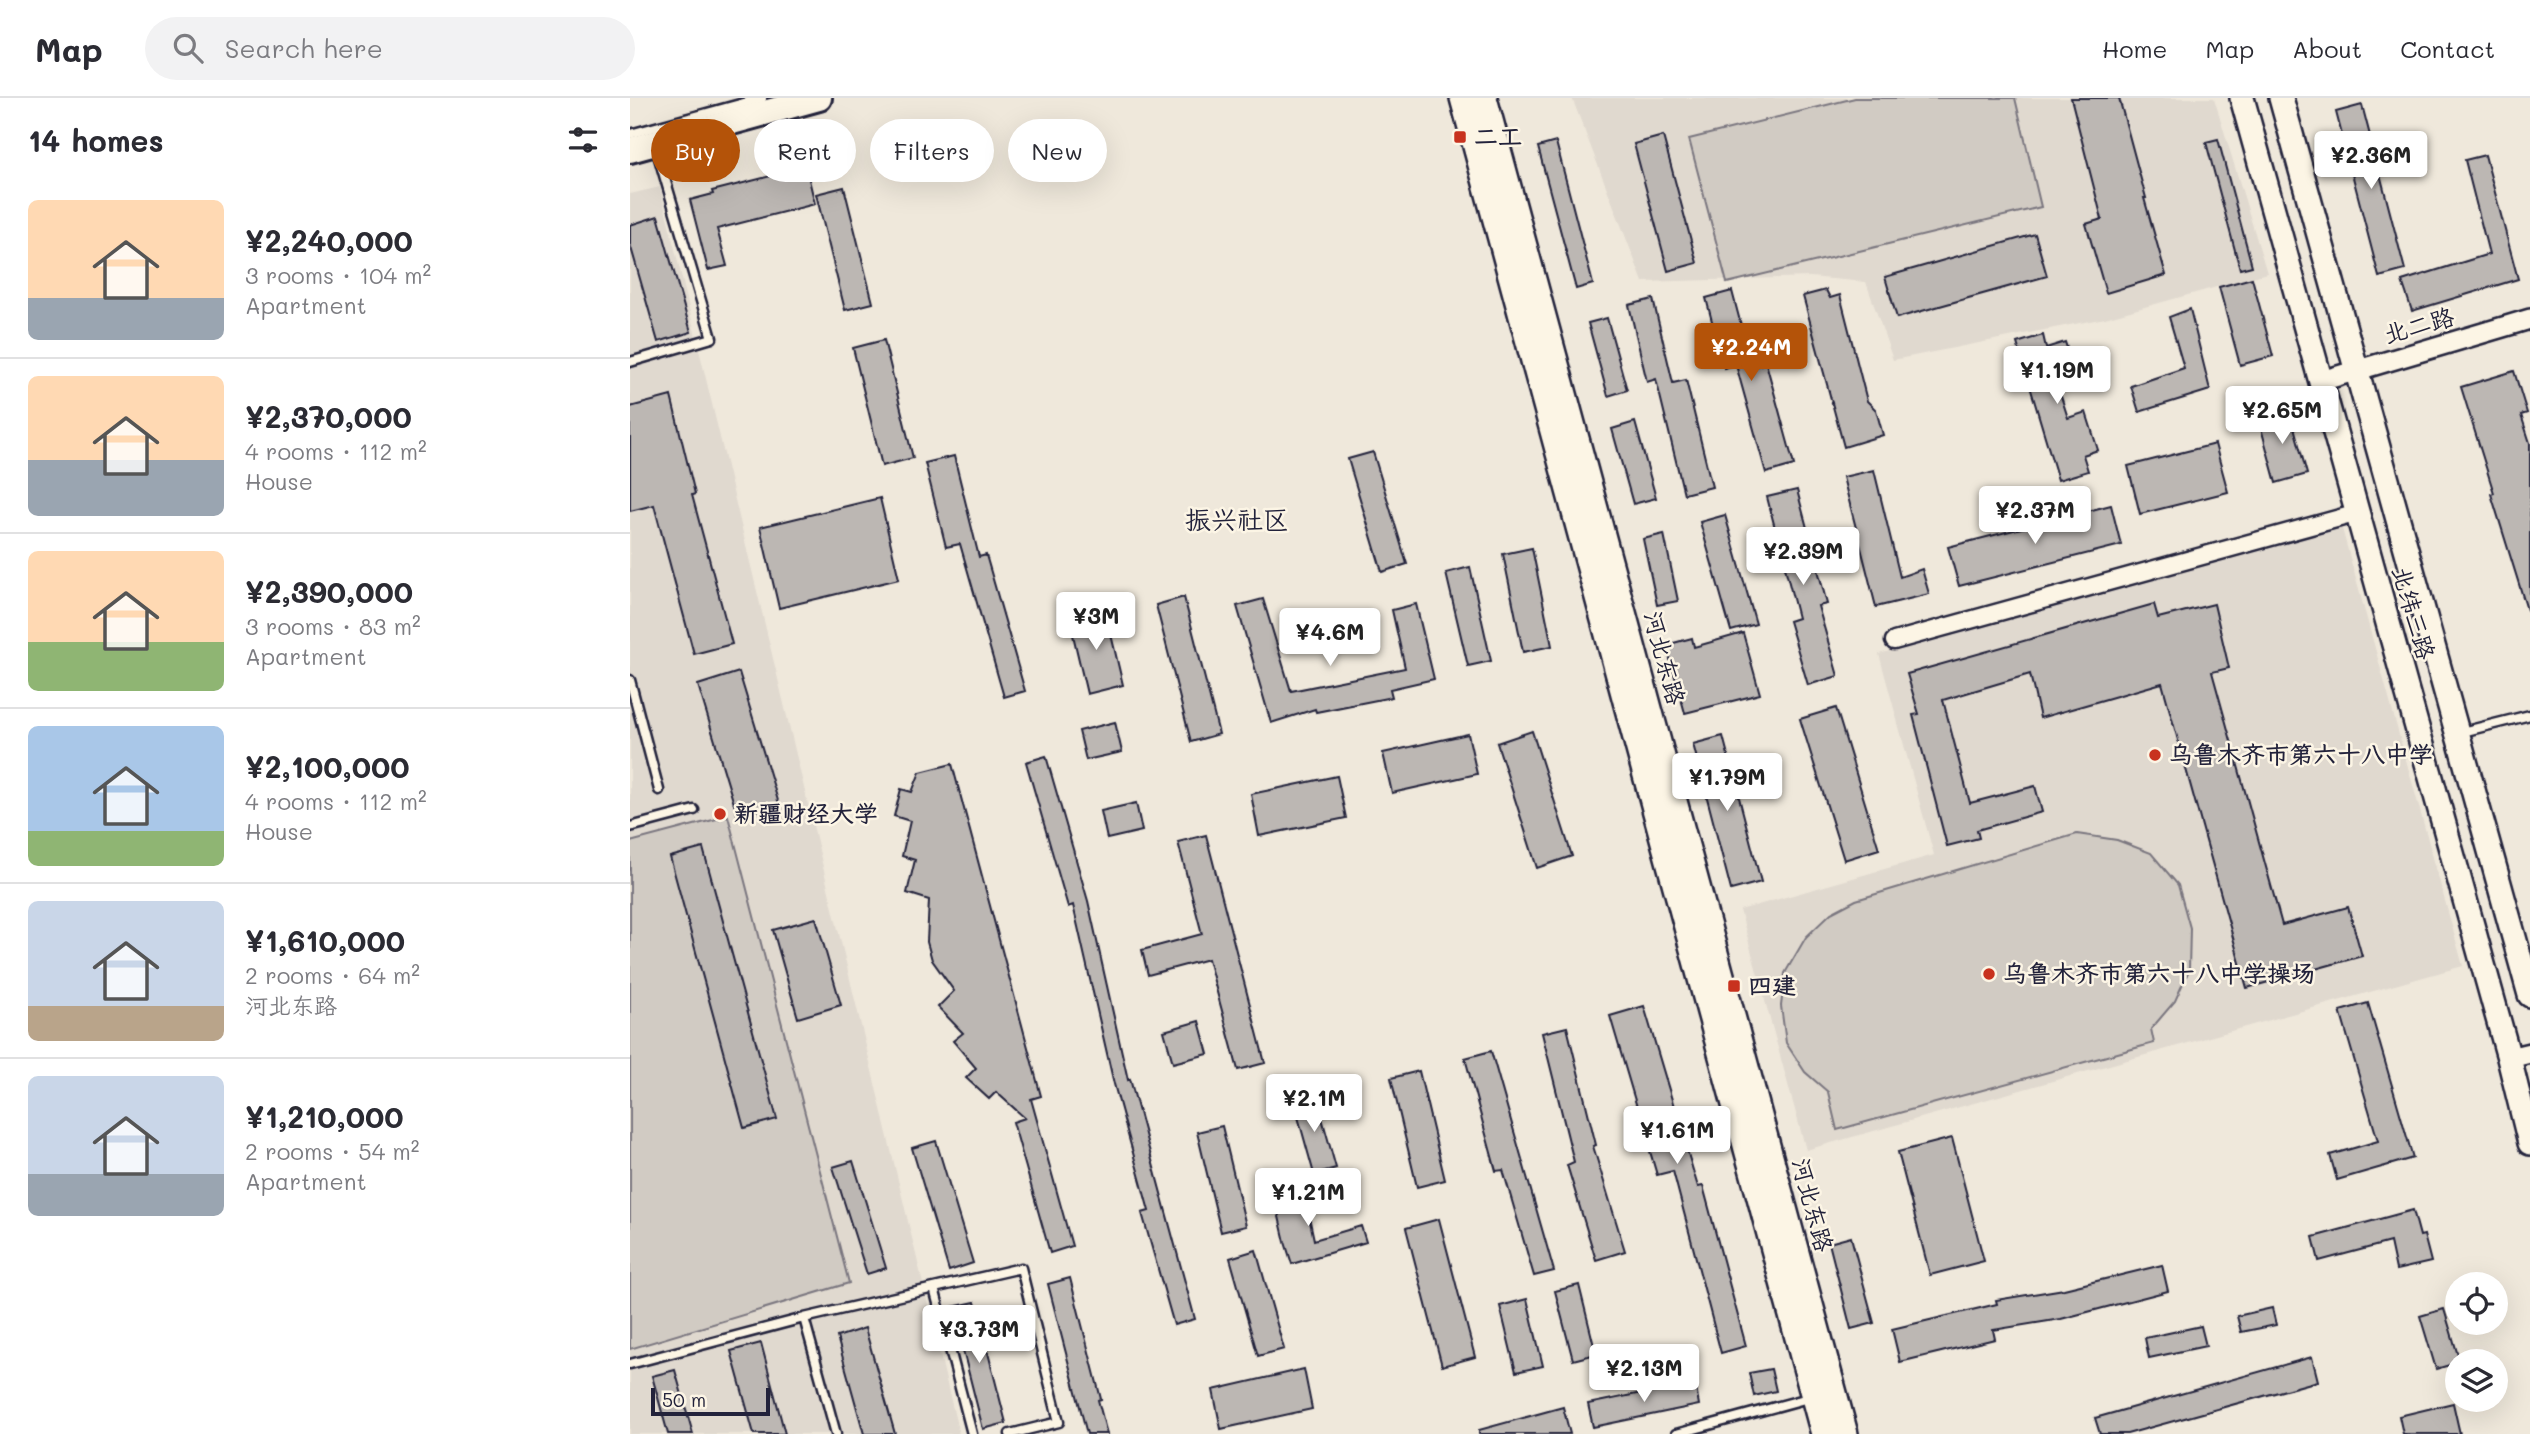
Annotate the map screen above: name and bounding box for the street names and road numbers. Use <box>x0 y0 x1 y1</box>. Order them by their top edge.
street label: 北二路 <box>2380 300 2457 349</box>
street label: 北纬三路 <box>2386 562 2443 663</box>
street label: 河北东路 <box>1638 607 1693 708</box>
street label: 河北东路 <box>1786 1154 1841 1255</box>

